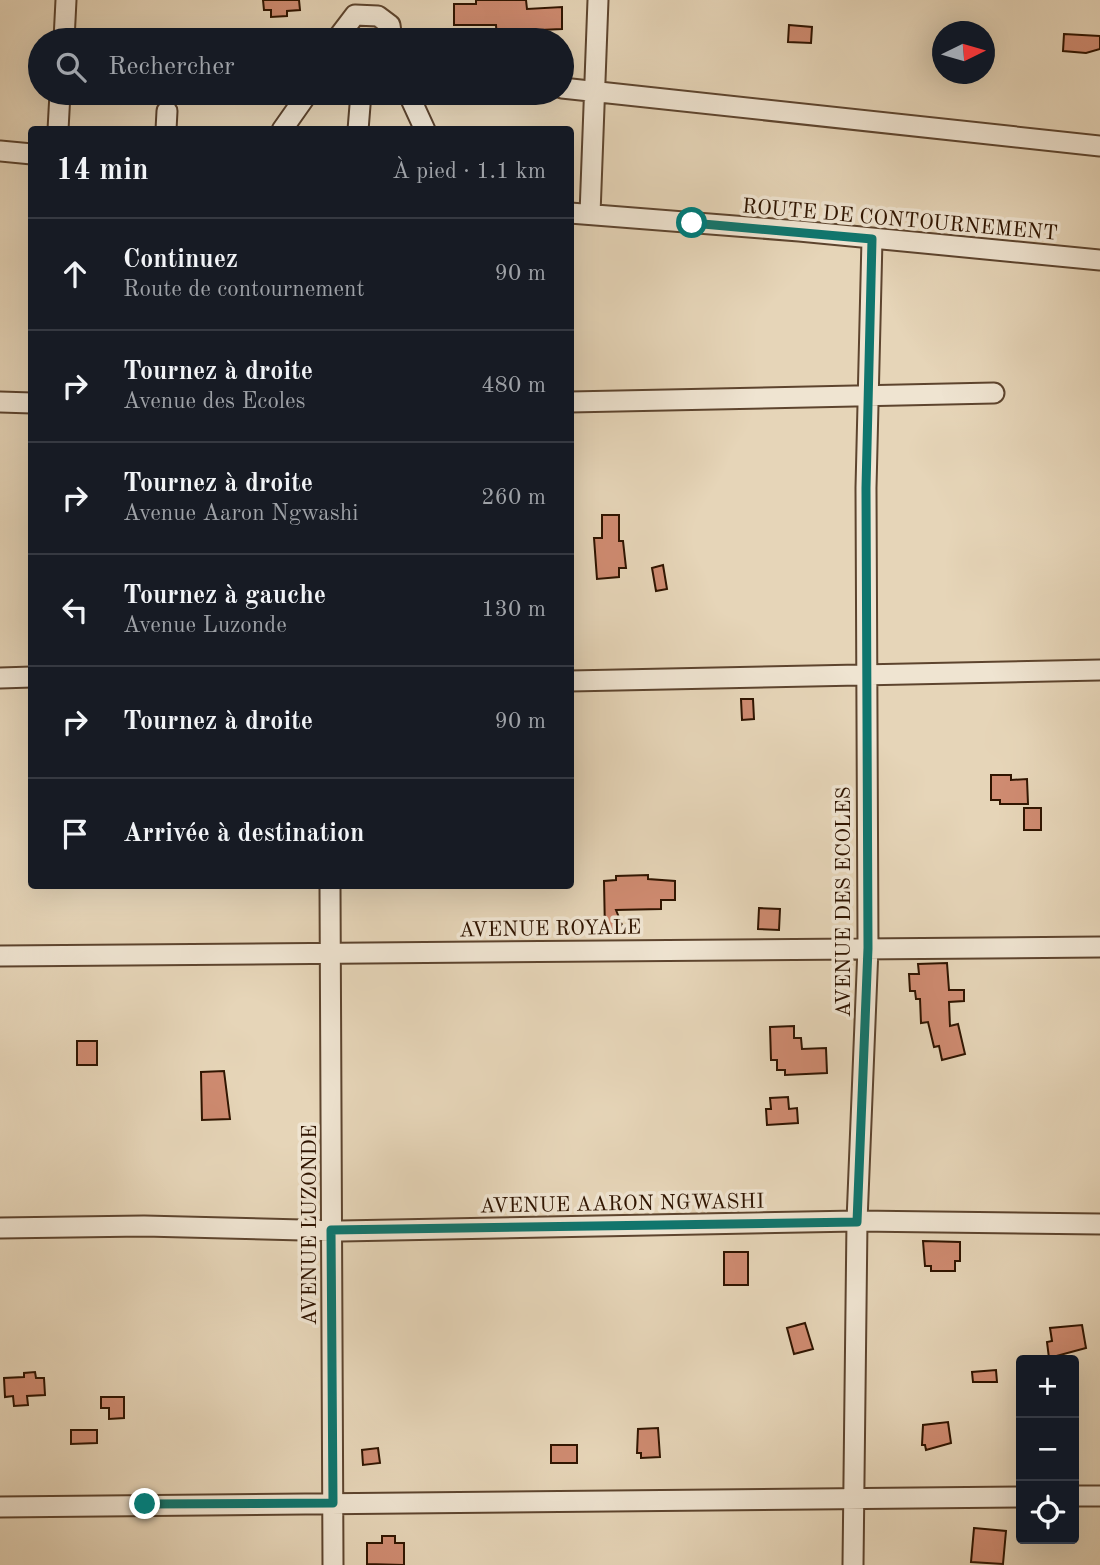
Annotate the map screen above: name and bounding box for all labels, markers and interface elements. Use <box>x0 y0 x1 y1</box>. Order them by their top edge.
north arrow <box>932 21 995 84</box>
search box <box>28 28 574 105</box>
icon: search <box>52 48 90 86</box>
text: Rechercher <box>108 54 235 80</box>
text: 14 min <box>56 156 149 186</box>
text: À pied · 1.1 km <box>392 160 546 183</box>
street label: ROUTE DE CONTOURNEMENT <box>741 196 1059 245</box>
route start <box>676 207 707 238</box>
text: Continuez <box>123 247 238 273</box>
icon: ahead <box>56 255 94 293</box>
text: 90 m <box>495 262 546 285</box>
text: Route de contournement <box>123 278 365 301</box>
text: Tournez à droite <box>123 359 313 385</box>
icon: right <box>56 367 94 405</box>
text: 480 m <box>481 374 546 397</box>
text: Avenue des Ecoles <box>123 390 306 413</box>
text: Tournez à droite <box>123 471 313 497</box>
icon: right <box>56 479 94 517</box>
text: 260 m <box>481 486 546 509</box>
text: Avenue Aaron Ngwashi <box>123 502 358 525</box>
text: Tournez à gauche <box>123 583 326 609</box>
icon: left <box>56 591 94 629</box>
text: 130 m <box>481 598 546 621</box>
text: Avenue Luzonde <box>123 614 287 637</box>
icon: right <box>56 703 94 741</box>
text: Tournez à droite <box>123 709 313 735</box>
text: 90 m <box>495 710 546 733</box>
street label: AVENUE DES ECOLES <box>834 787 855 1017</box>
icon: arrive <box>56 815 94 853</box>
text: Arrivée à destination <box>123 821 365 847</box>
street label: AVENUE ROYALE <box>459 917 641 942</box>
street label: AVENUE LUZONDE <box>300 1125 321 1325</box>
street label: AVENUE AARON NGWASHI <box>480 1192 765 1217</box>
map controls <box>1016 1355 1079 1544</box>
button: + <box>1016 1355 1079 1418</box>
button: − <box>1016 1418 1079 1481</box>
button: locate <box>1016 1481 1079 1544</box>
route end <box>129 1488 160 1519</box>

